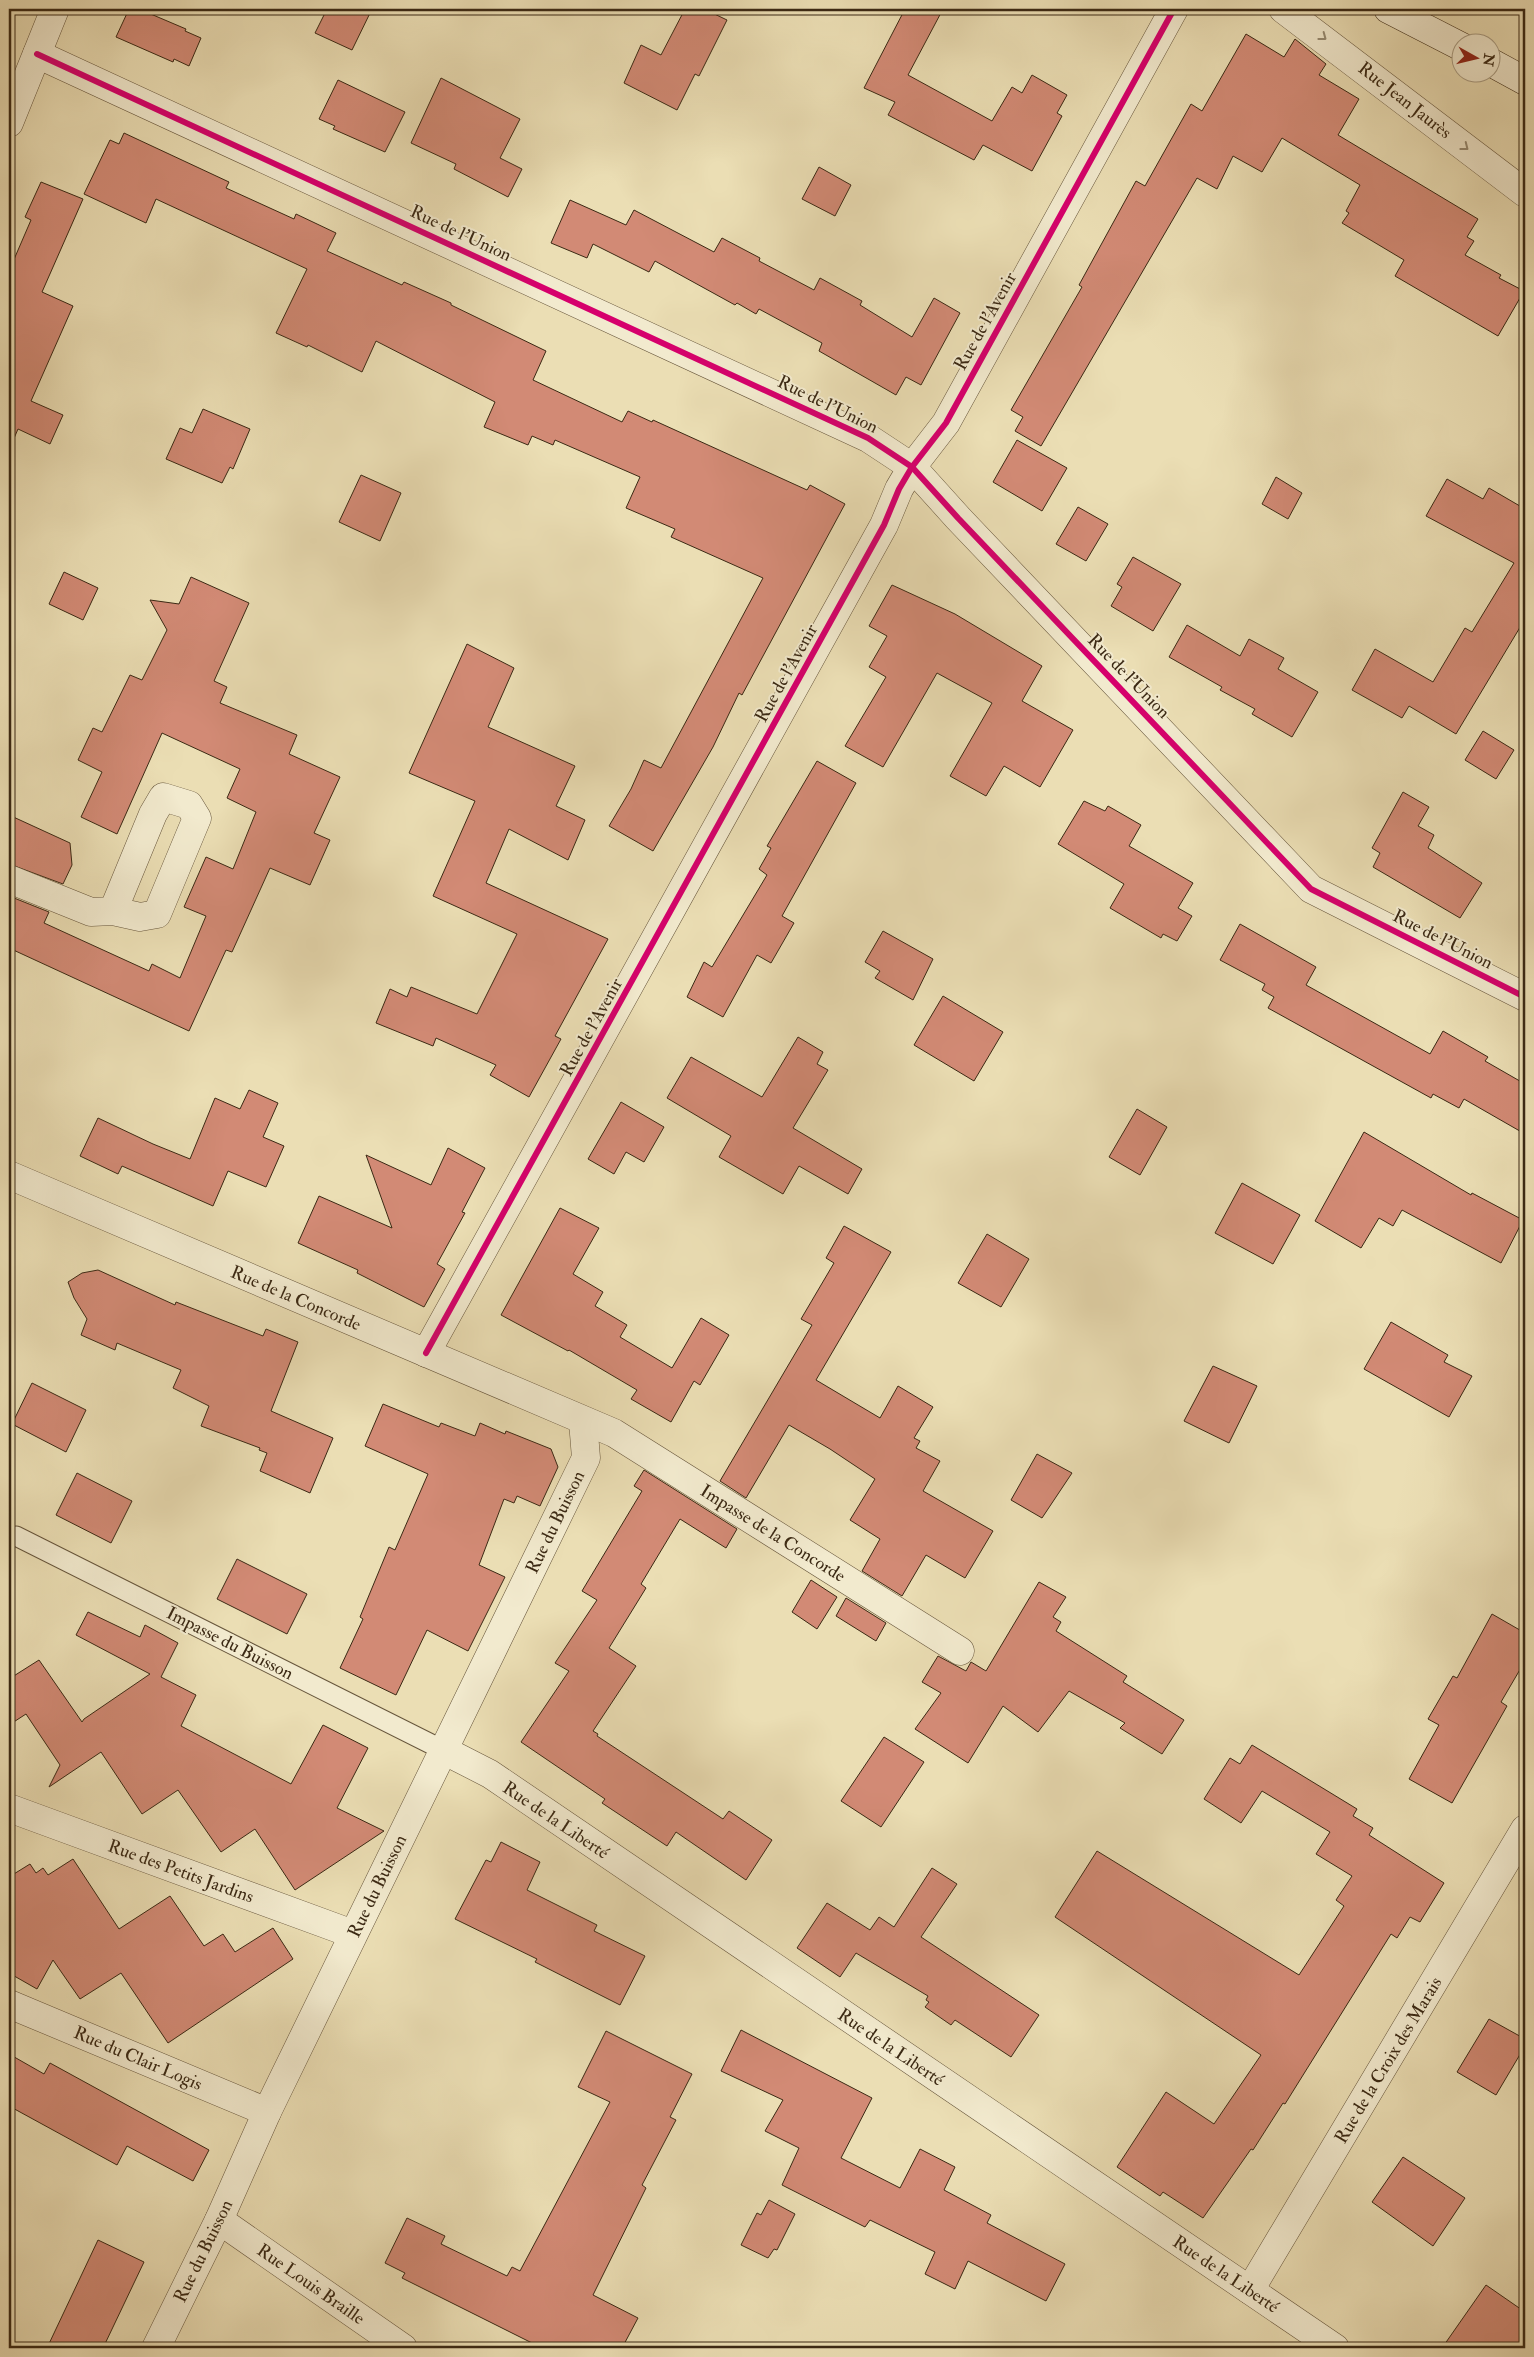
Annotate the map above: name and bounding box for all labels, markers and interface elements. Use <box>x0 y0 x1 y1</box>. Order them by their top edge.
one-way arrow <box>1317 31 1327 40</box>
north arrow <box>1452 32 1502 82</box>
text: N <box>1479 51 1498 68</box>
street label: Rue Jean Jaurès <box>1353 57 1456 144</box>
one-way arrow <box>1460 141 1469 150</box>
street label: Rue de l'Union <box>406 200 515 267</box>
street label: Rue de l'Avenir <box>949 268 1022 374</box>
street label: Rue de l'Union <box>774 370 882 439</box>
street label: Rue de l'Avenir <box>750 620 823 726</box>
street label: Rue de l'Union <box>1082 629 1175 724</box>
street label: Rue de l'Union <box>1389 904 1497 974</box>
street label: Rue de l'Avenir <box>555 974 628 1080</box>
street label: Rue de la Concorde <box>227 1261 365 1336</box>
street label: Rue du Buisson <box>521 1467 590 1577</box>
street label: Impasse de la Concorde <box>696 1479 850 1588</box>
street label: Impasse du Buisson <box>162 1602 297 1685</box>
street label: Rue de la Liberté <box>498 1776 614 1865</box>
street label: Rue du Buisson <box>343 1831 412 1941</box>
street label: Rue des Petits Jardins <box>105 1834 257 1909</box>
street label: Rue de la Croix des Marais <box>1330 1973 1447 2148</box>
street label: Rue de la Liberté <box>833 2003 949 2092</box>
street label: Rue du Clair Logis <box>70 2021 206 2096</box>
street label: Rue du Buisson <box>169 2196 238 2306</box>
street label: Rue de la Liberté <box>1168 2230 1284 2319</box>
street label: Rue Louis Braille <box>252 2239 369 2330</box>

